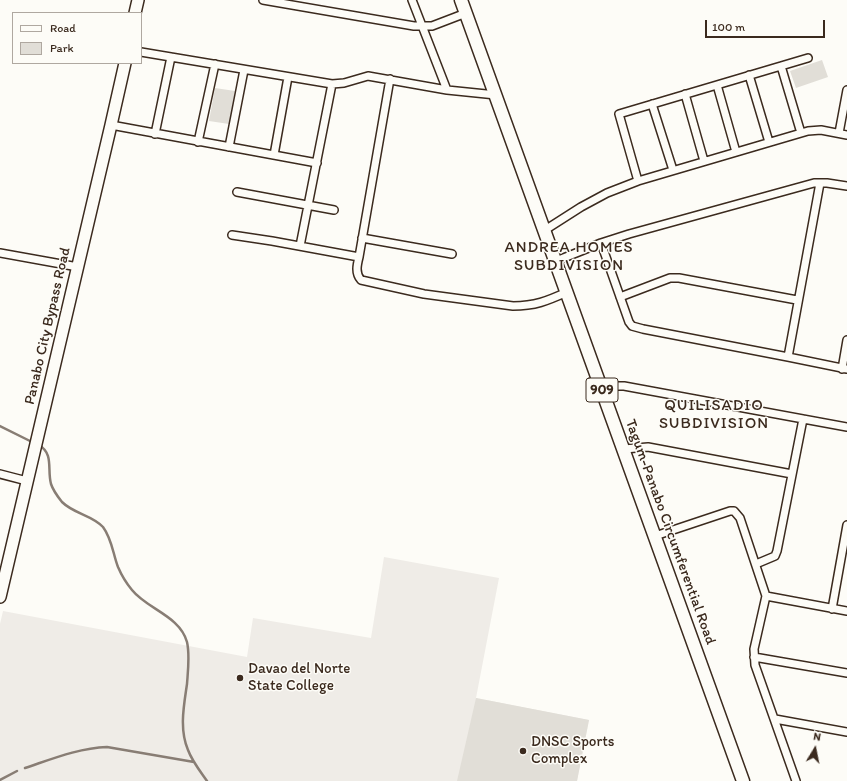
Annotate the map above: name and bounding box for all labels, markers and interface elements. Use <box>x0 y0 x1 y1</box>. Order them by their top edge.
legend <box>12 12 142 64</box>
scale bar <box>707 12 827 38</box>
text: 100 m <box>712 20 745 34</box>
text: Road <box>50 21 76 35</box>
text: Park <box>50 41 74 55</box>
district label: ANDREA HOMES SUBDIVISION <box>504 238 634 276</box>
street label: Panabo City Bypass Road <box>21 246 75 406</box>
road number: 909 <box>586 378 618 402</box>
district label: QUILISADIO SUBDIVISION <box>660 396 768 434</box>
street label: Tagum-Panabo Circumferential Road <box>621 417 719 647</box>
place label: Davao del Norte State College <box>248 660 350 695</box>
marker: Davao del Norte State College <box>235 673 245 683</box>
north arrow <box>795 729 835 769</box>
text: N <box>812 730 822 744</box>
place label: DNSC Sports Complex <box>531 733 615 768</box>
marker: DNSC Sports Complex <box>518 746 528 756</box>

